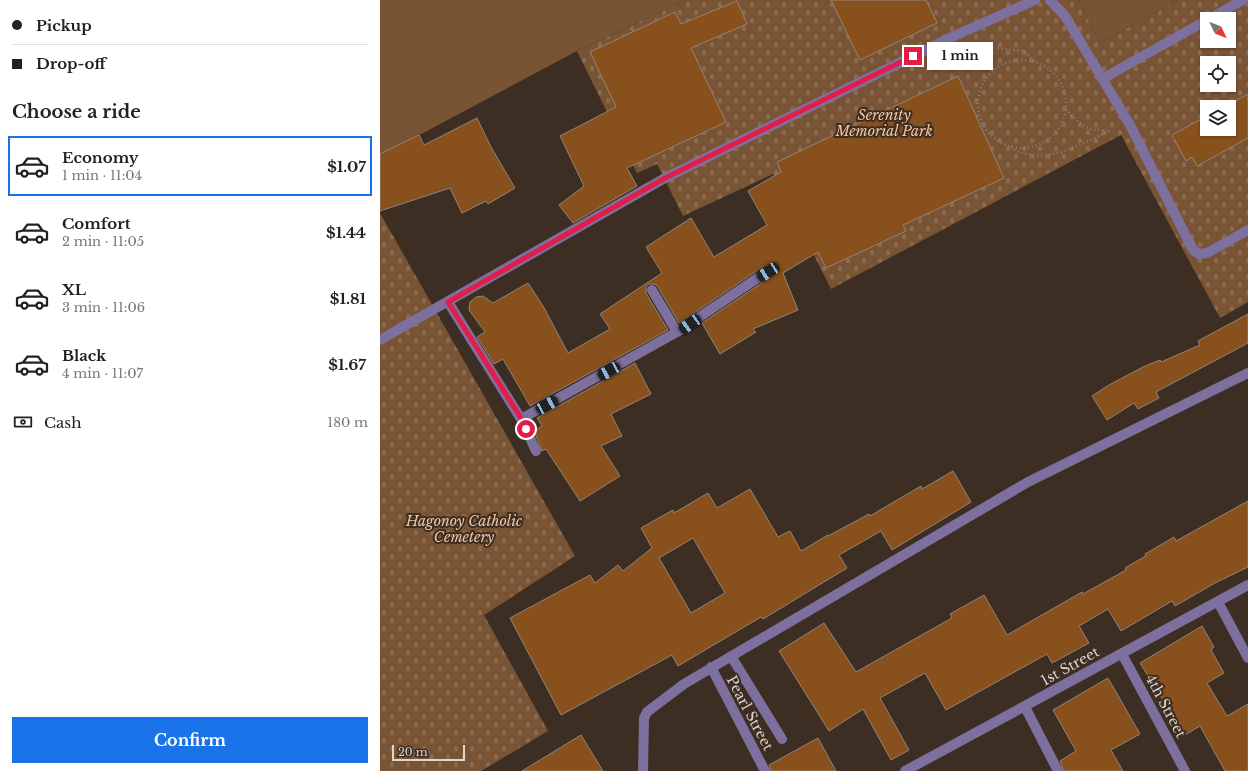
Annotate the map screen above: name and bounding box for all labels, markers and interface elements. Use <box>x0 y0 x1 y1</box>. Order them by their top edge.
north arrow <box>1200 12 1236 48</box>
map controls <box>1200 12 1236 136</box>
text: Pickup <box>36 16 92 35</box>
callout: 1 min <box>927 42 993 70</box>
route end <box>904 47 922 65</box>
text: 1 min <box>941 47 979 64</box>
text: Drop-off <box>36 54 106 73</box>
button: locate <box>1200 56 1236 92</box>
button: layers <box>1200 100 1236 136</box>
text: Choose a ride <box>12 101 141 123</box>
park label: Serenity Memorial Park <box>834 106 933 140</box>
icon: car <box>14 148 50 184</box>
text: Economy <box>62 148 139 167</box>
text: $1.07 <box>327 157 366 176</box>
text: 1 min · 11:04 <box>62 167 142 184</box>
icon: car <box>14 214 50 250</box>
text: Comfort <box>62 214 130 233</box>
text: $1.44 <box>326 223 366 242</box>
text: 2 min · 11:05 <box>62 233 144 250</box>
car <box>755 260 781 284</box>
icon: car <box>14 280 50 316</box>
text: XL <box>62 280 86 299</box>
text: $1.81 <box>330 289 366 308</box>
text: 3 min · 11:06 <box>62 299 145 316</box>
car <box>677 312 703 336</box>
icon: car <box>14 346 50 382</box>
text: Black <box>62 346 106 365</box>
text: $1.67 <box>328 355 366 374</box>
car <box>596 360 622 382</box>
text: 4 min · 11:07 <box>62 365 143 382</box>
car <box>534 394 560 416</box>
icon: cash <box>12 411 34 433</box>
text: Cash <box>44 413 81 432</box>
text: 180 m <box>327 414 368 431</box>
route start <box>517 420 535 438</box>
park label: Hagonoy Catholic Cemetery <box>405 512 523 546</box>
street label: 1st Street <box>1038 642 1103 689</box>
street label: 4th Street <box>1142 671 1191 741</box>
street label: Pearl Street <box>723 672 778 754</box>
button: Confirm <box>12 717 368 763</box>
scale bar <box>392 743 465 762</box>
text: 20 m <box>398 745 428 759</box>

